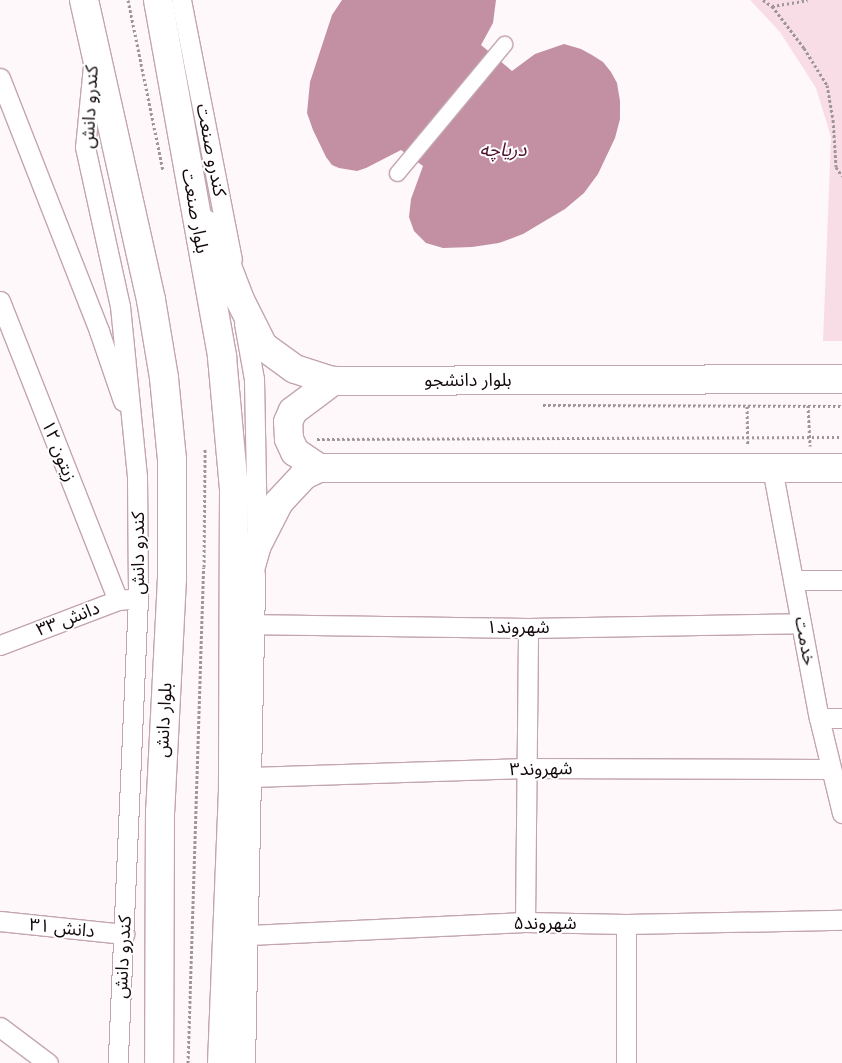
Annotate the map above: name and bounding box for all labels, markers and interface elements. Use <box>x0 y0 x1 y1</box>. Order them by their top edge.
street label: کندرو دانش <box>77 65 103 149</box>
street label: کندرو صنعت <box>191 102 231 198</box>
water label: دریاچه <box>479 140 527 162</box>
street label: بلوار صنعت <box>177 167 213 255</box>
street label: بلوار دانشجو <box>424 369 512 391</box>
street label: زیتون ۱۲ <box>37 417 81 485</box>
street label: کندرو دانش <box>127 511 149 595</box>
street label: دانش ۳۳ <box>33 597 103 641</box>
street label: خدمت <box>790 615 820 667</box>
street label: شهروند۱ <box>486 616 550 638</box>
street label: بلوار دانش <box>151 682 177 758</box>
street label: شهروند۳ <box>509 758 573 780</box>
street label: شهروند۵ <box>513 912 577 934</box>
street label: دانش ۳۱ <box>28 914 96 942</box>
street label: کندرو دانش <box>110 915 136 999</box>

